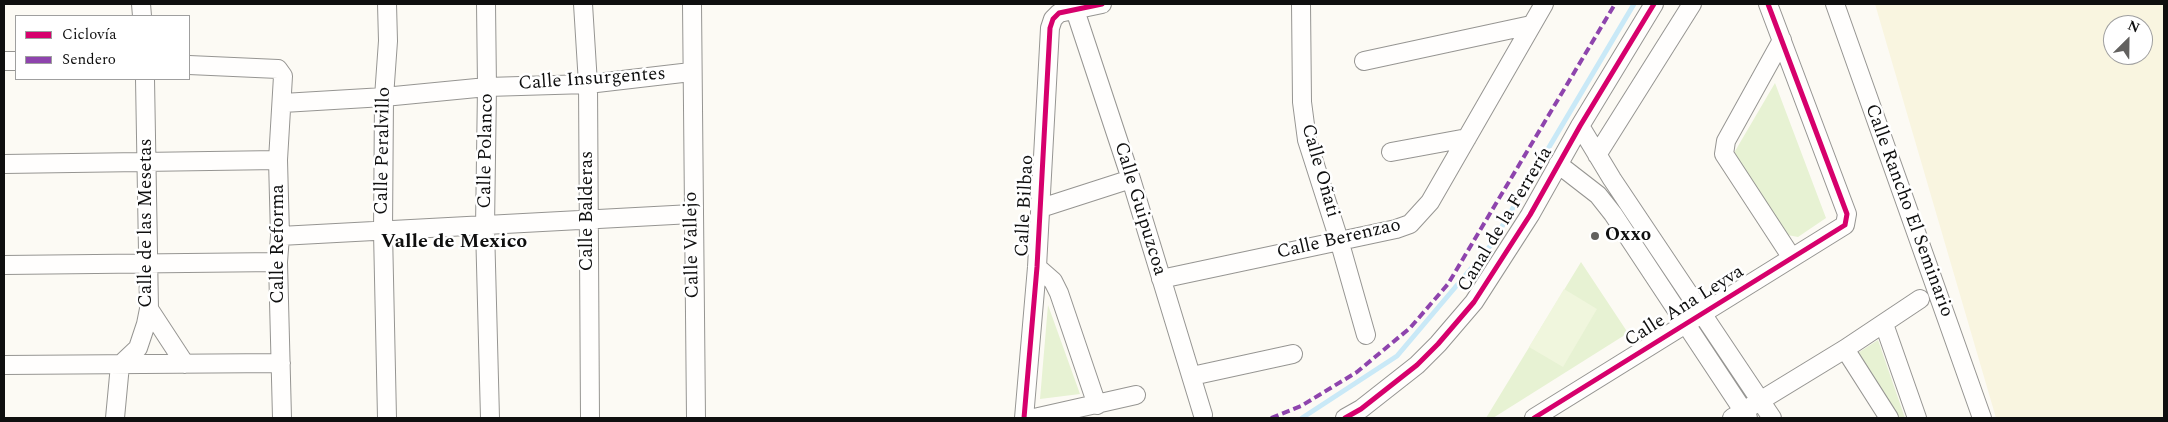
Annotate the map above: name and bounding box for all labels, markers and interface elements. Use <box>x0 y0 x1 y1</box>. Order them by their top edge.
legend <box>15 15 190 80</box>
north arrow <box>2103 15 2153 65</box>
text: N <box>2124 15 2143 39</box>
text: Ciclovía <box>62 23 117 46</box>
text: Sendero <box>62 48 116 71</box>
street label: Calle Insurgentes <box>518 63 666 97</box>
street label: Calle Peralvillo <box>371 87 397 215</box>
street label: Calle Polanco <box>475 93 499 209</box>
street label: Calle Rancho El Seminario <box>1859 101 1957 321</box>
street label: Calle Oñati <box>1295 122 1343 220</box>
street label: Calle de las Mesetas <box>136 138 158 308</box>
street label: Calle Guipuzcoa <box>1108 139 1170 279</box>
street label: Canal de la Ferrería <box>1454 143 1558 297</box>
street label: Calle Balderas <box>577 151 599 271</box>
street label: Calle Bilbao <box>1012 154 1040 258</box>
street label: Calle Reforma <box>268 184 290 304</box>
street label: Calle Vallejo <box>681 191 705 299</box>
street label: Calle Berenzao <box>1275 215 1403 265</box>
place label: Oxxo <box>1605 225 1651 247</box>
marker: Oxxo <box>1589 230 1601 242</box>
district label: Valle de Mexico <box>381 231 527 255</box>
street label: Calle Ana Leyva <box>1621 261 1749 353</box>

